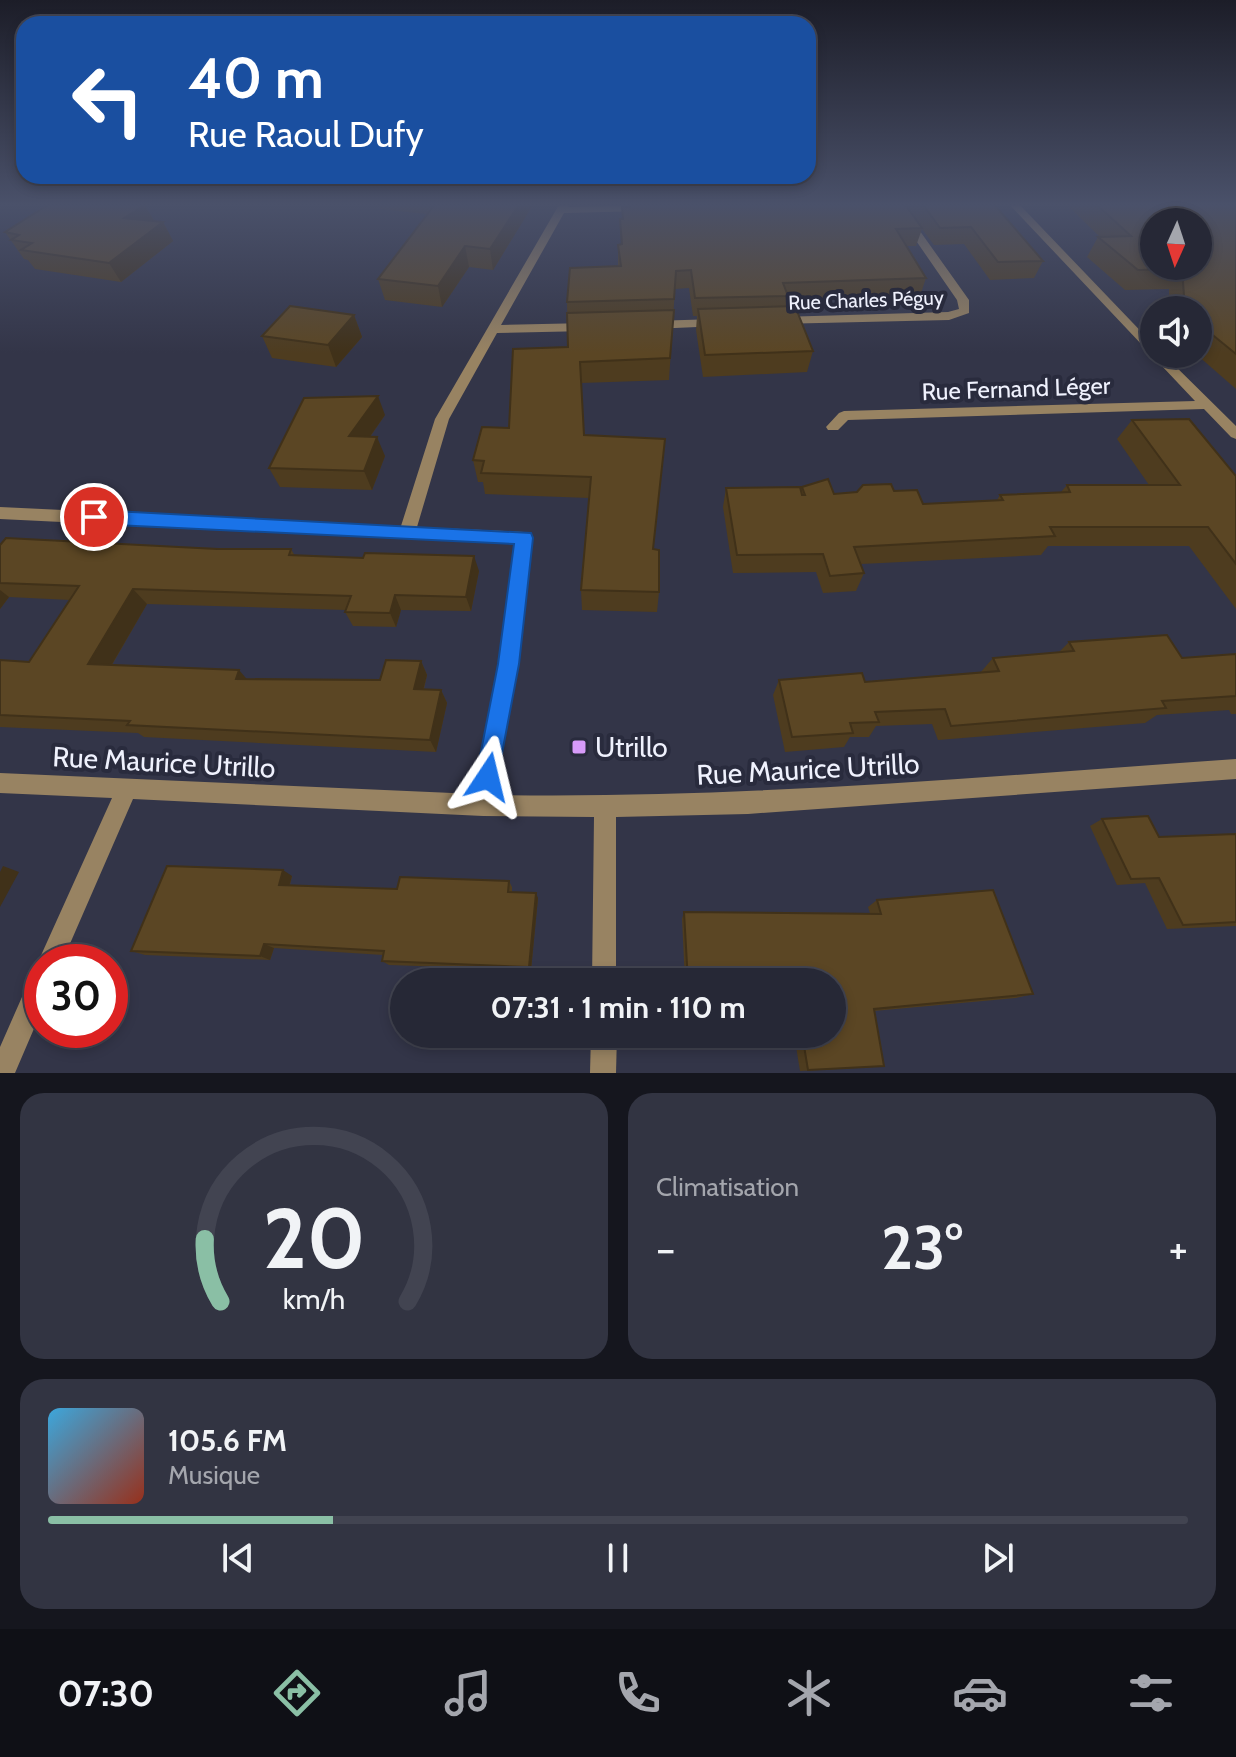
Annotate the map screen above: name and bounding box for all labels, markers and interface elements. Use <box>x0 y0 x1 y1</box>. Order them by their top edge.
text: 40 m <box>188 44 324 112</box>
icon: left <box>56 48 160 152</box>
text: Rue Raoul Dufy <box>188 112 424 156</box>
north arrow <box>1140 208 1212 280</box>
map controls <box>1140 208 1212 368</box>
street label: Rue Charles Péguy <box>788 285 944 315</box>
button: sound <box>1140 296 1212 368</box>
street label: Rue Fernand Léger <box>921 371 1111 406</box>
pin <box>60 483 128 551</box>
icon: arrive <box>72 495 116 539</box>
place label: Utrillo <box>595 730 668 764</box>
position arrow <box>446 735 530 819</box>
marker: Utrillo <box>570 738 588 756</box>
street label: Rue Maurice Utrillo <box>52 739 276 785</box>
street label: Rue Maurice Utrillo <box>696 746 920 792</box>
speed limit sign: 30 <box>24 944 128 1048</box>
text: 07:31 · 1 min · 110 m <box>490 989 746 1026</box>
text: Climatisation <box>656 1171 799 1203</box>
text: 20 <box>263 1188 365 1289</box>
text: 23° <box>881 1211 963 1284</box>
text: − <box>656 1222 675 1275</box>
text: + <box>1169 1222 1188 1275</box>
text: km/h <box>283 1281 345 1316</box>
text: 105.6 FM <box>168 1422 287 1459</box>
text: Musique <box>168 1459 260 1491</box>
icon: previous <box>216 1536 260 1580</box>
icon: pause <box>596 1536 640 1580</box>
icon: next <box>976 1536 1020 1580</box>
icon: directions <box>269 1665 325 1721</box>
icon: music <box>440 1665 496 1721</box>
icon: phone <box>610 1665 666 1721</box>
icon: climate <box>781 1665 837 1721</box>
icon: car <box>952 1665 1008 1721</box>
icon: filters <box>1123 1665 1179 1721</box>
text: 07:30 <box>57 1671 154 1715</box>

